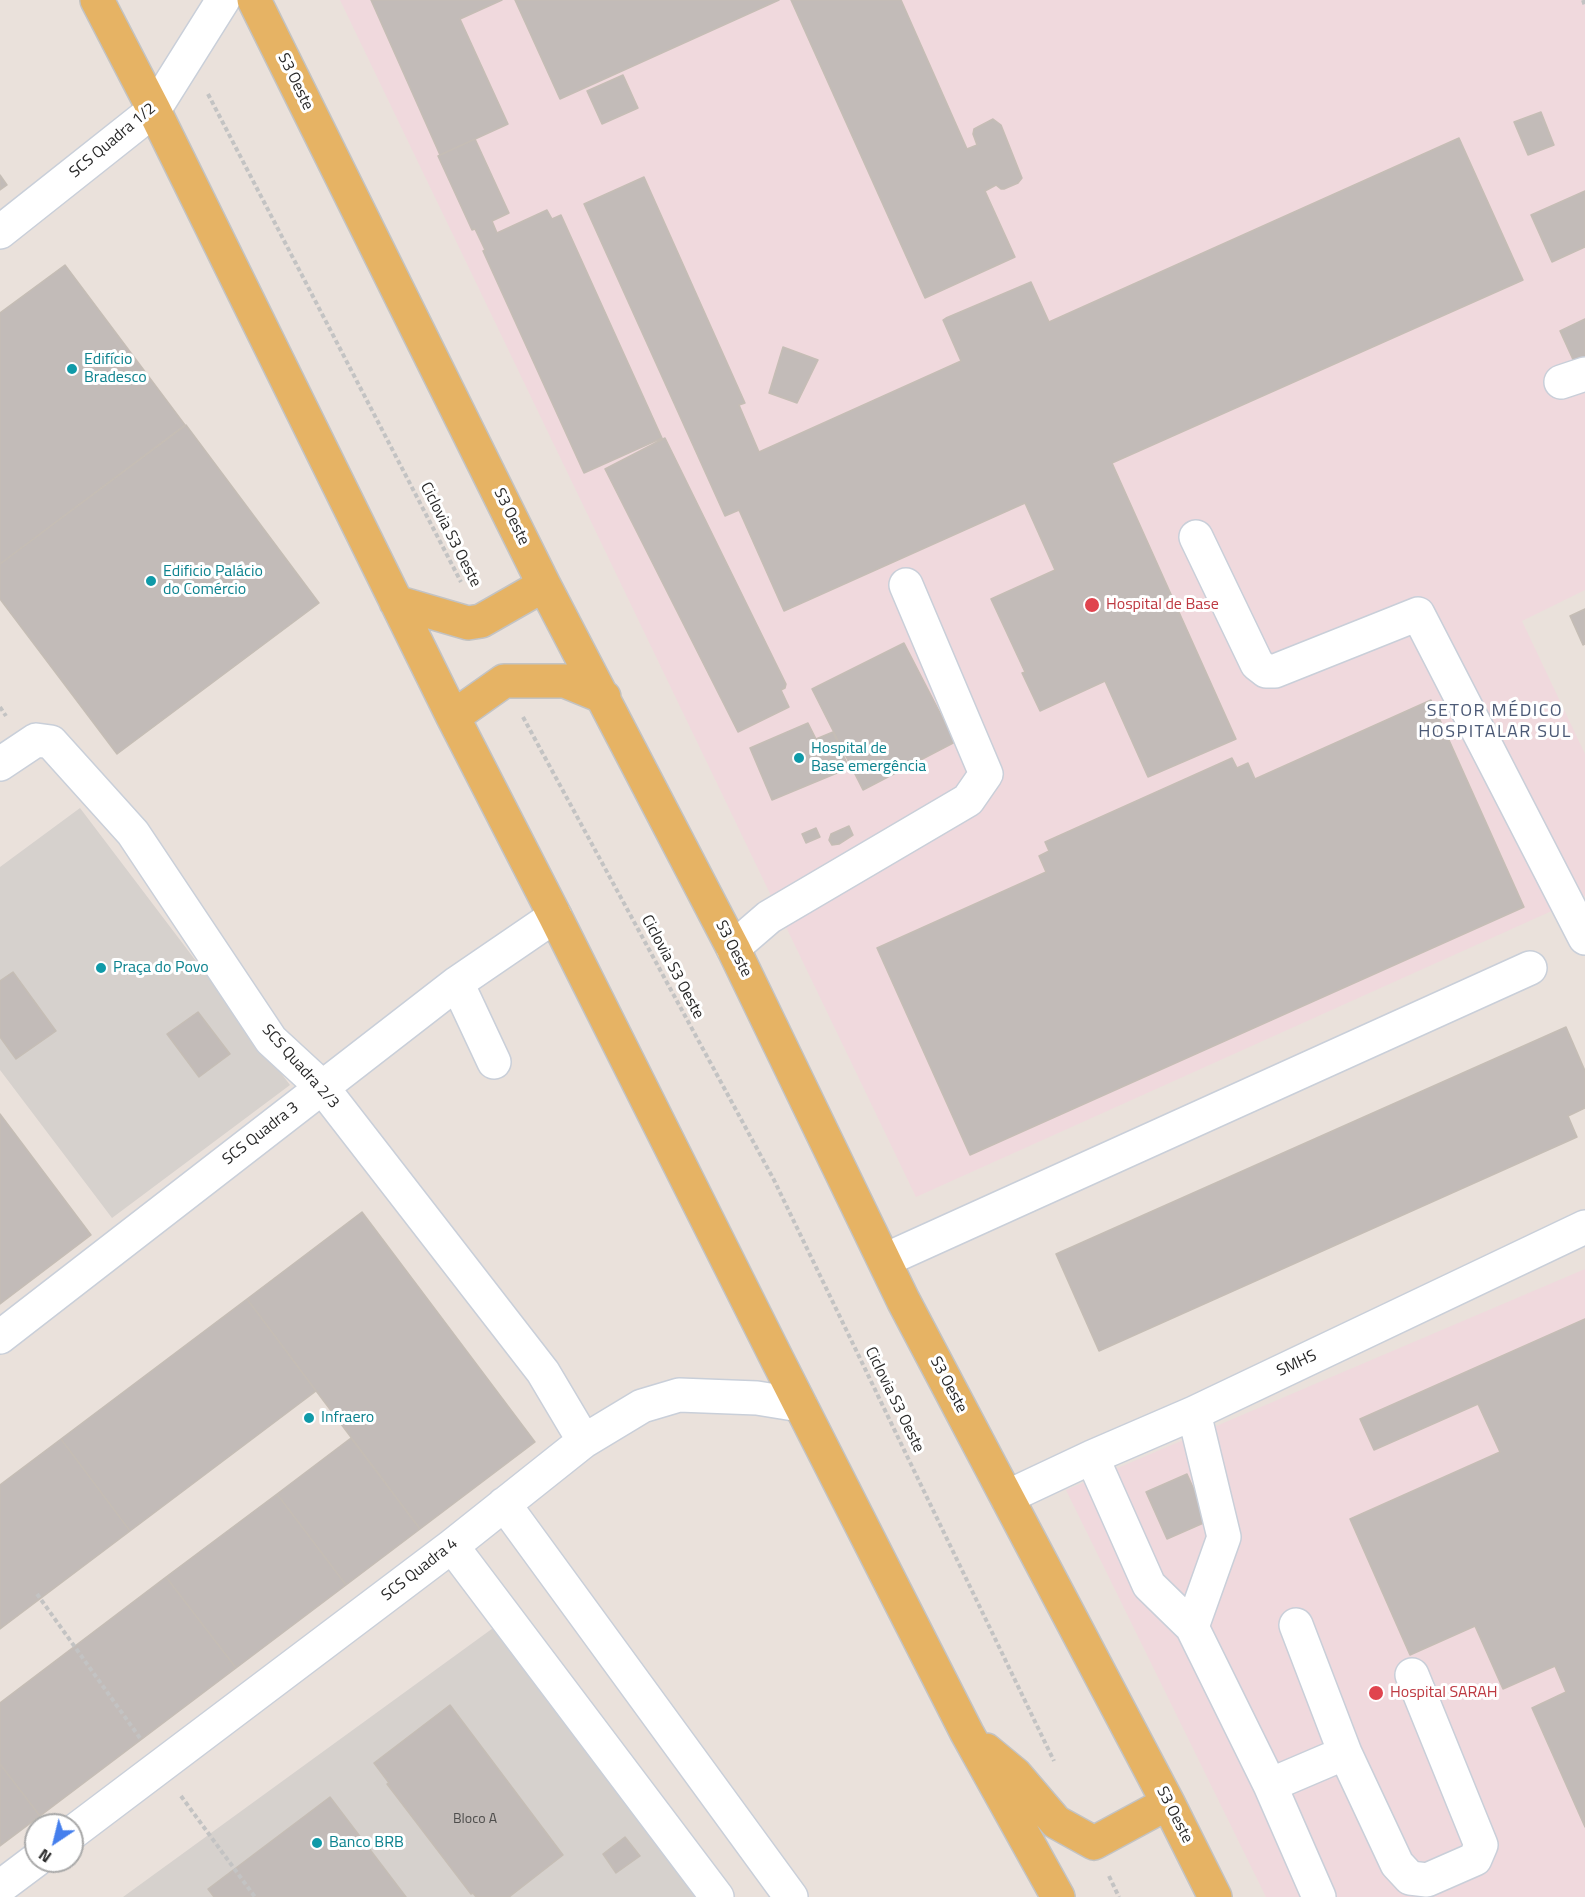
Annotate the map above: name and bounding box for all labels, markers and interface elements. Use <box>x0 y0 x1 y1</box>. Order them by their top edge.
street label: S3 Oeste <box>273 50 317 114</box>
street label: SCS Quadra 1/2 <box>66 99 160 183</box>
place label: Edifício Bradesco <box>84 350 147 388</box>
marker: Edifício Bradesco <box>65 362 79 376</box>
street label: Ciclovia S3 Oeste <box>415 479 485 591</box>
street label: S3 Oeste <box>489 485 533 549</box>
place label: Edificio Palácio do Comércio <box>163 562 263 600</box>
marker: Edificio Palácio do Comércio <box>144 574 158 588</box>
place label: Hospital de Base <box>1106 595 1219 615</box>
marker: Hospital de Base <box>1083 596 1101 614</box>
district label: SETOR MÉDICO HOSPITALAR SUL <box>1418 701 1572 744</box>
place label: Hospital de Base emergência <box>811 739 926 777</box>
marker: Hospital de Base emergência <box>792 751 806 765</box>
street label: Ciclovia S3 Oeste <box>637 912 707 1022</box>
street label: S3 Oeste <box>711 917 755 981</box>
place label: Praça do Povo <box>113 958 209 978</box>
marker: Praça do Povo <box>94 961 108 975</box>
street label: SCS Quadra 2/3 <box>257 1021 343 1113</box>
street label: SCS Quadra 3 <box>219 1098 303 1170</box>
street label: Ciclovia S3 Oeste <box>860 1344 928 1456</box>
street label: SMHS <box>1274 1347 1320 1381</box>
street label: S3 Oeste <box>925 1354 971 1416</box>
place label: Infraero <box>321 1408 374 1428</box>
marker: Infraero <box>302 1411 316 1425</box>
street label: SCS Quadra 4 <box>378 1534 462 1606</box>
place label: Hospital SARAH <box>1390 1683 1498 1703</box>
marker: Hospital SARAH <box>1367 1684 1385 1702</box>
street label: S3 Oeste <box>1152 1783 1196 1847</box>
house number: Bloco A <box>453 1812 497 1828</box>
north arrow <box>24 1813 84 1873</box>
place label: Banco BRB <box>329 1833 404 1853</box>
marker: Banco BRB <box>310 1836 324 1850</box>
text: N <box>33 1843 56 1869</box>

